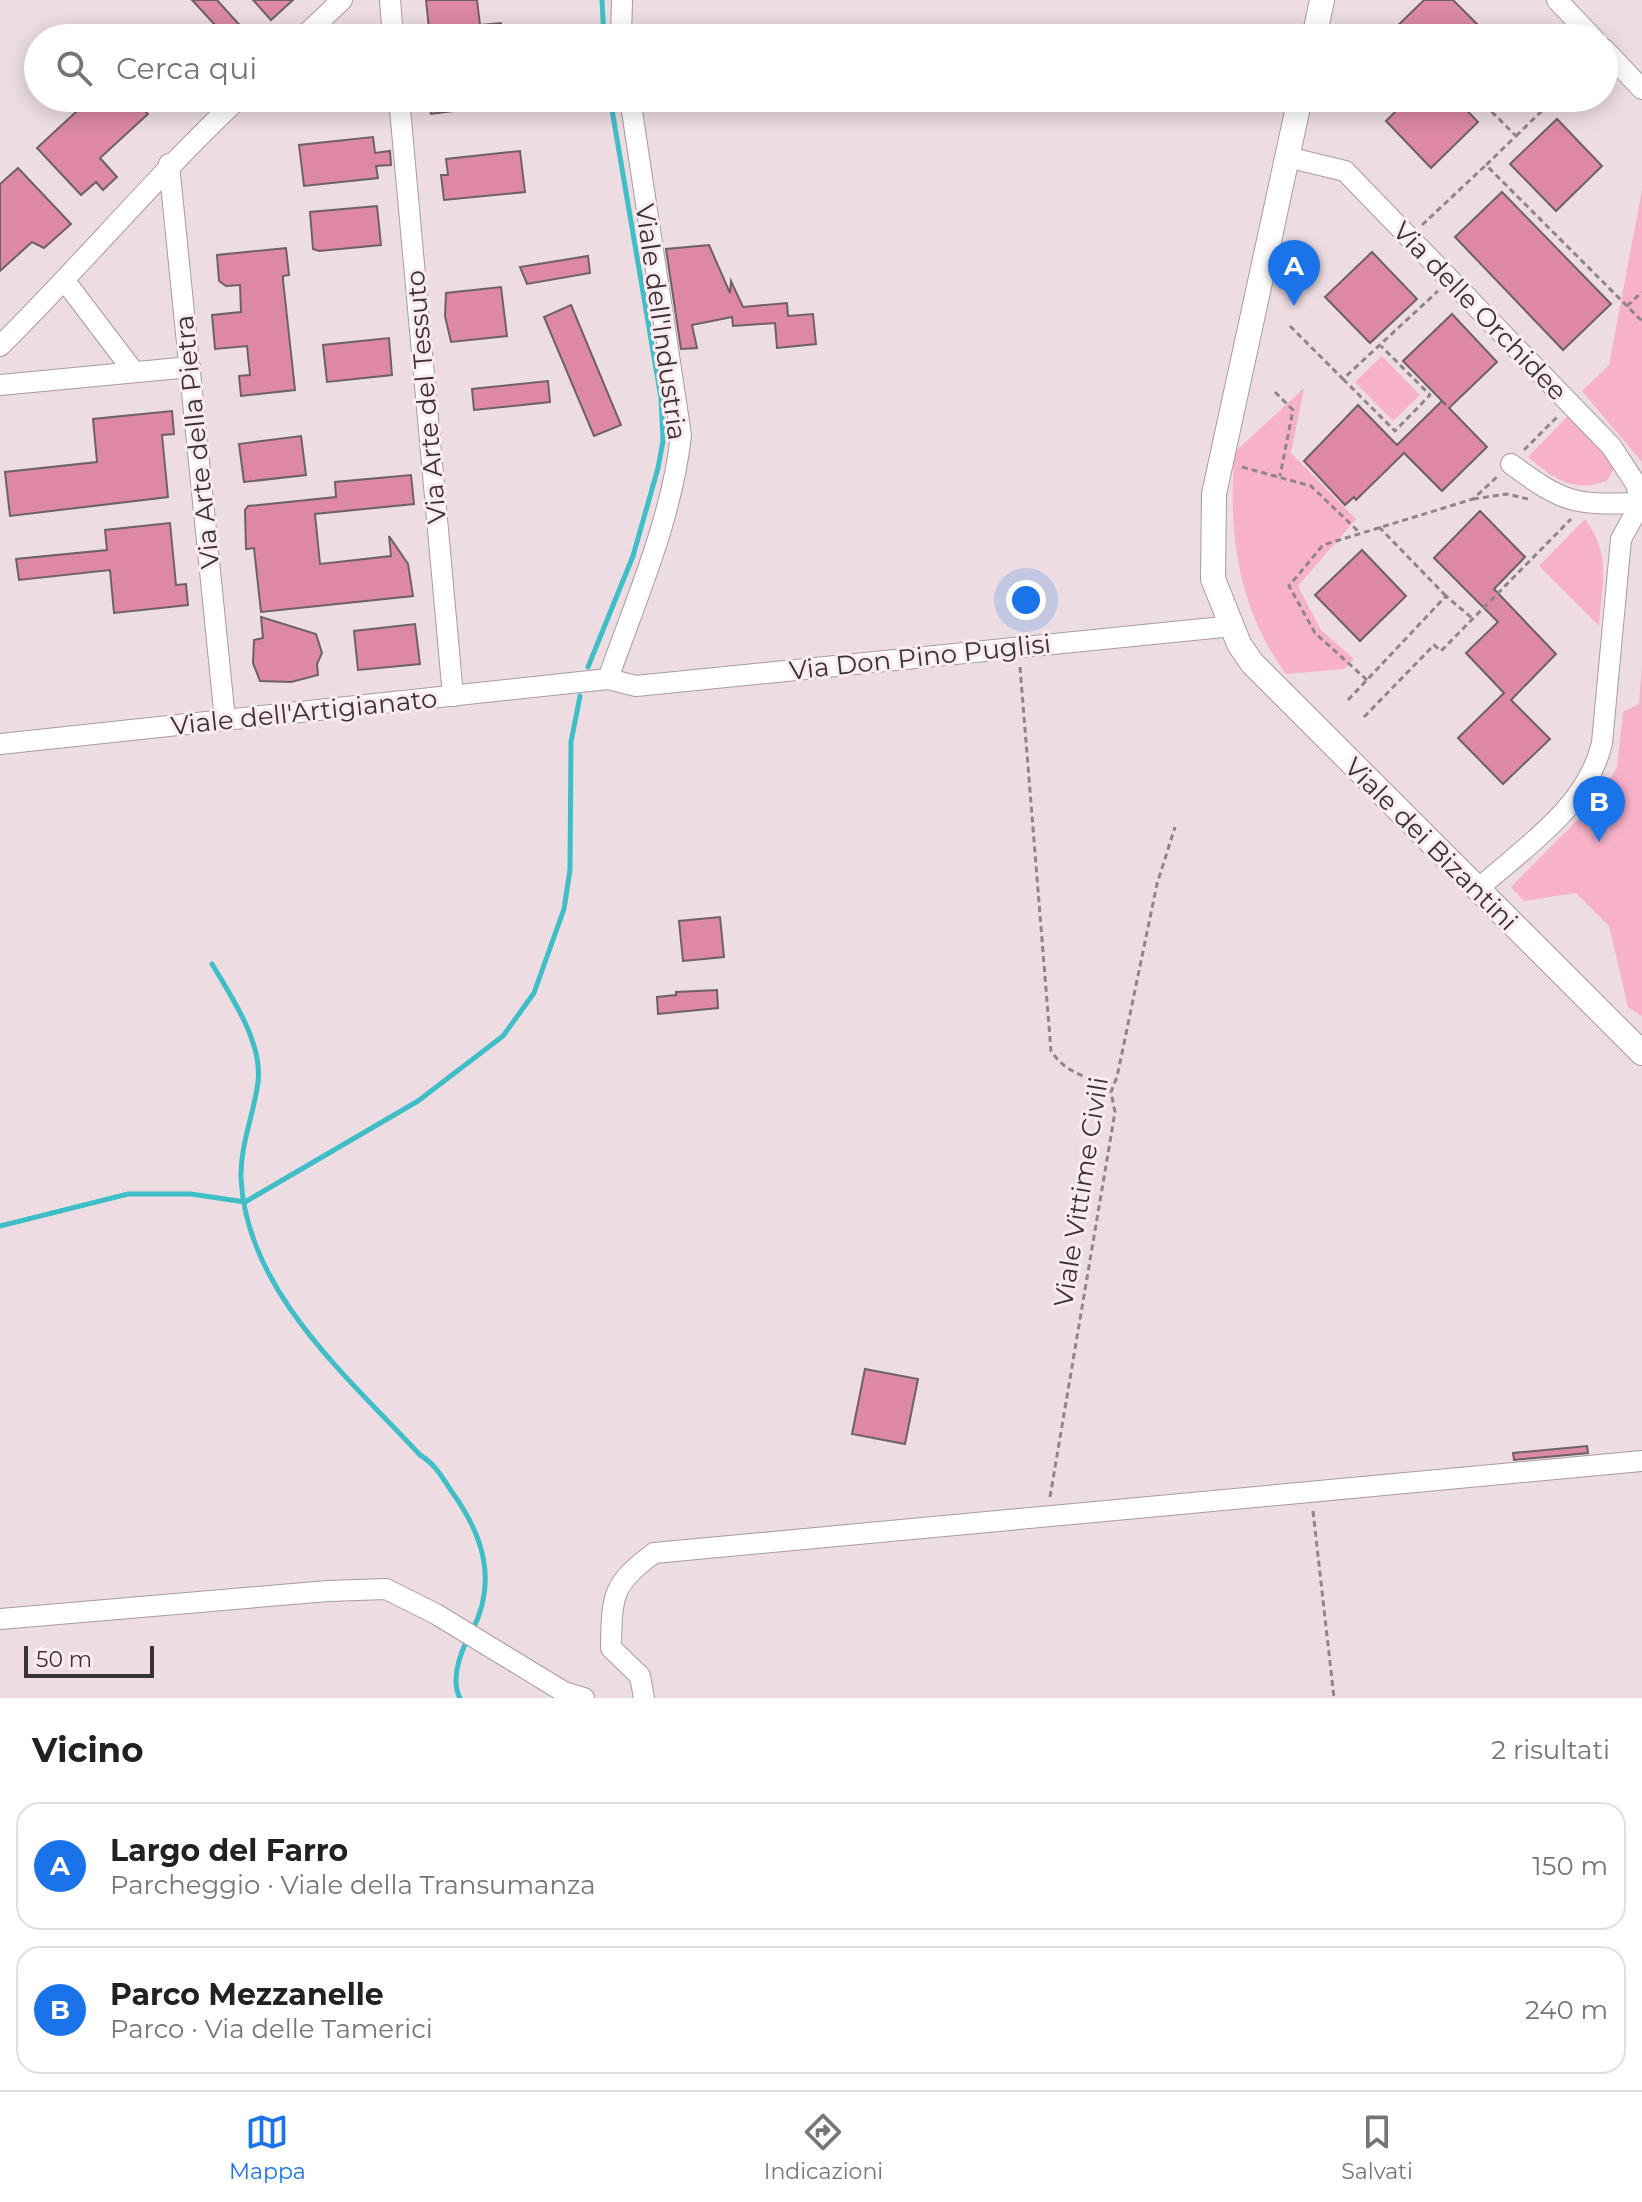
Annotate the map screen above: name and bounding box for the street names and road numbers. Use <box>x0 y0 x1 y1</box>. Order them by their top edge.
street label: Viale dell'Industria <box>629 202 693 442</box>
street label: Via delle Orchidee <box>1386 215 1574 407</box>
street label: Via Arte del Tessuto <box>399 269 453 525</box>
street label: Via Arte della Pietra <box>168 314 226 570</box>
street label: Via Don Pino Puglisi <box>788 627 1052 687</box>
street label: Viale dell'Artigianato <box>169 682 439 742</box>
street label: Viale dei Bizantini <box>1338 751 1524 937</box>
street label: Viale Vittime Civili <box>1047 1075 1115 1309</box>

